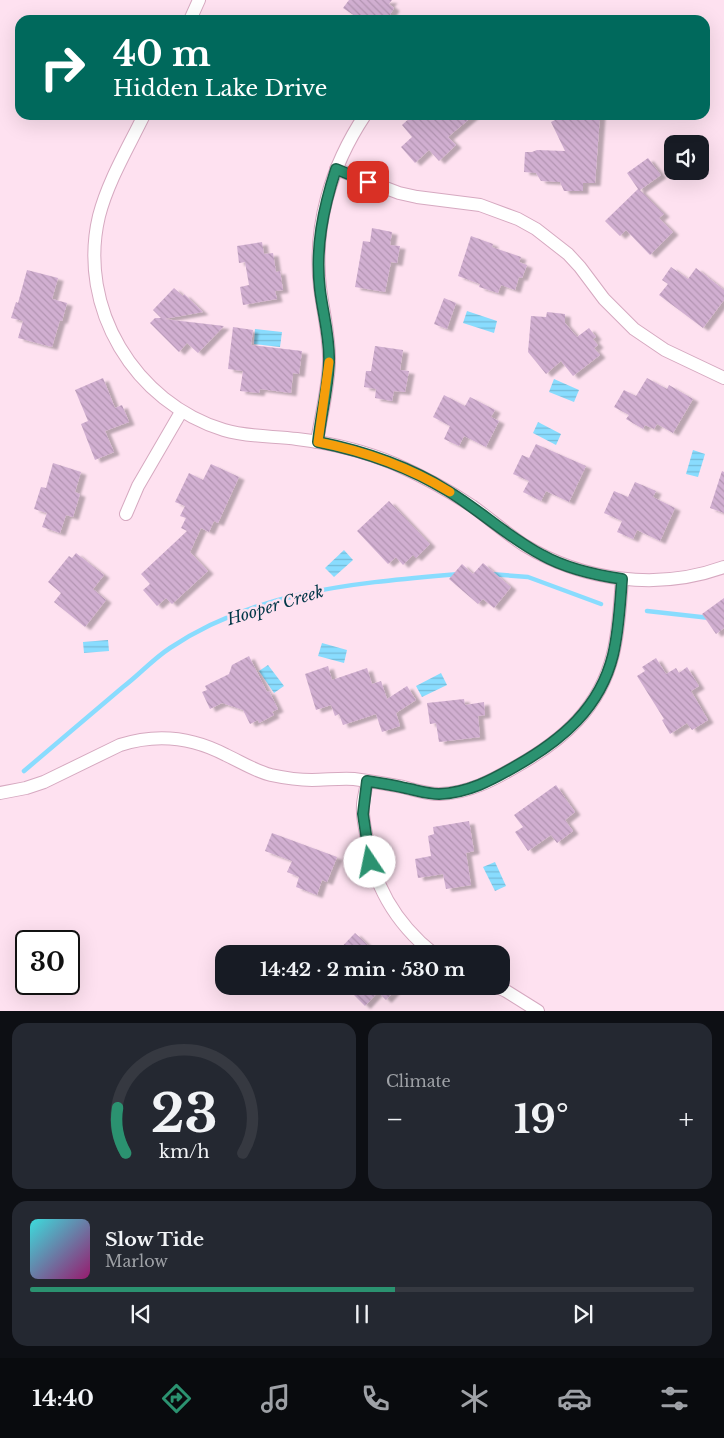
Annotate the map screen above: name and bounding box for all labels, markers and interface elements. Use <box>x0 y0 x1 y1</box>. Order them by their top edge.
text: 40 m <box>113 32 211 75</box>
icon: right <box>30 35 95 100</box>
text: Hidden Lake Drive <box>113 75 327 102</box>
map controls <box>664 135 709 180</box>
button: sound <box>664 135 709 180</box>
pin <box>347 161 389 203</box>
icon: arrive <box>354 168 382 196</box>
water label: Hooper Creek <box>223 581 326 629</box>
position arrow <box>343 835 395 887</box>
speed limit sign: 30 <box>15 930 80 995</box>
text: 14:42 · 2 min · 530 m <box>260 958 465 981</box>
text: Climate <box>386 1071 451 1091</box>
text: 23 <box>151 1082 217 1146</box>
text: 19° <box>514 1096 569 1143</box>
text: − <box>386 1102 404 1137</box>
text: + <box>679 1102 694 1137</box>
text: km/h <box>159 1141 209 1163</box>
text: Slow Tide <box>105 1228 204 1251</box>
text: Marlow <box>105 1251 168 1271</box>
icon: previous <box>127 1300 155 1328</box>
icon: pause <box>348 1300 376 1328</box>
icon: next <box>569 1300 597 1328</box>
icon: directions <box>159 1381 194 1416</box>
icon: music <box>258 1381 293 1416</box>
icon: phone <box>358 1381 393 1416</box>
icon: climate <box>457 1381 492 1416</box>
icon: car <box>557 1381 592 1416</box>
icon: filters <box>657 1381 692 1416</box>
text: 14:40 <box>32 1385 94 1412</box>

